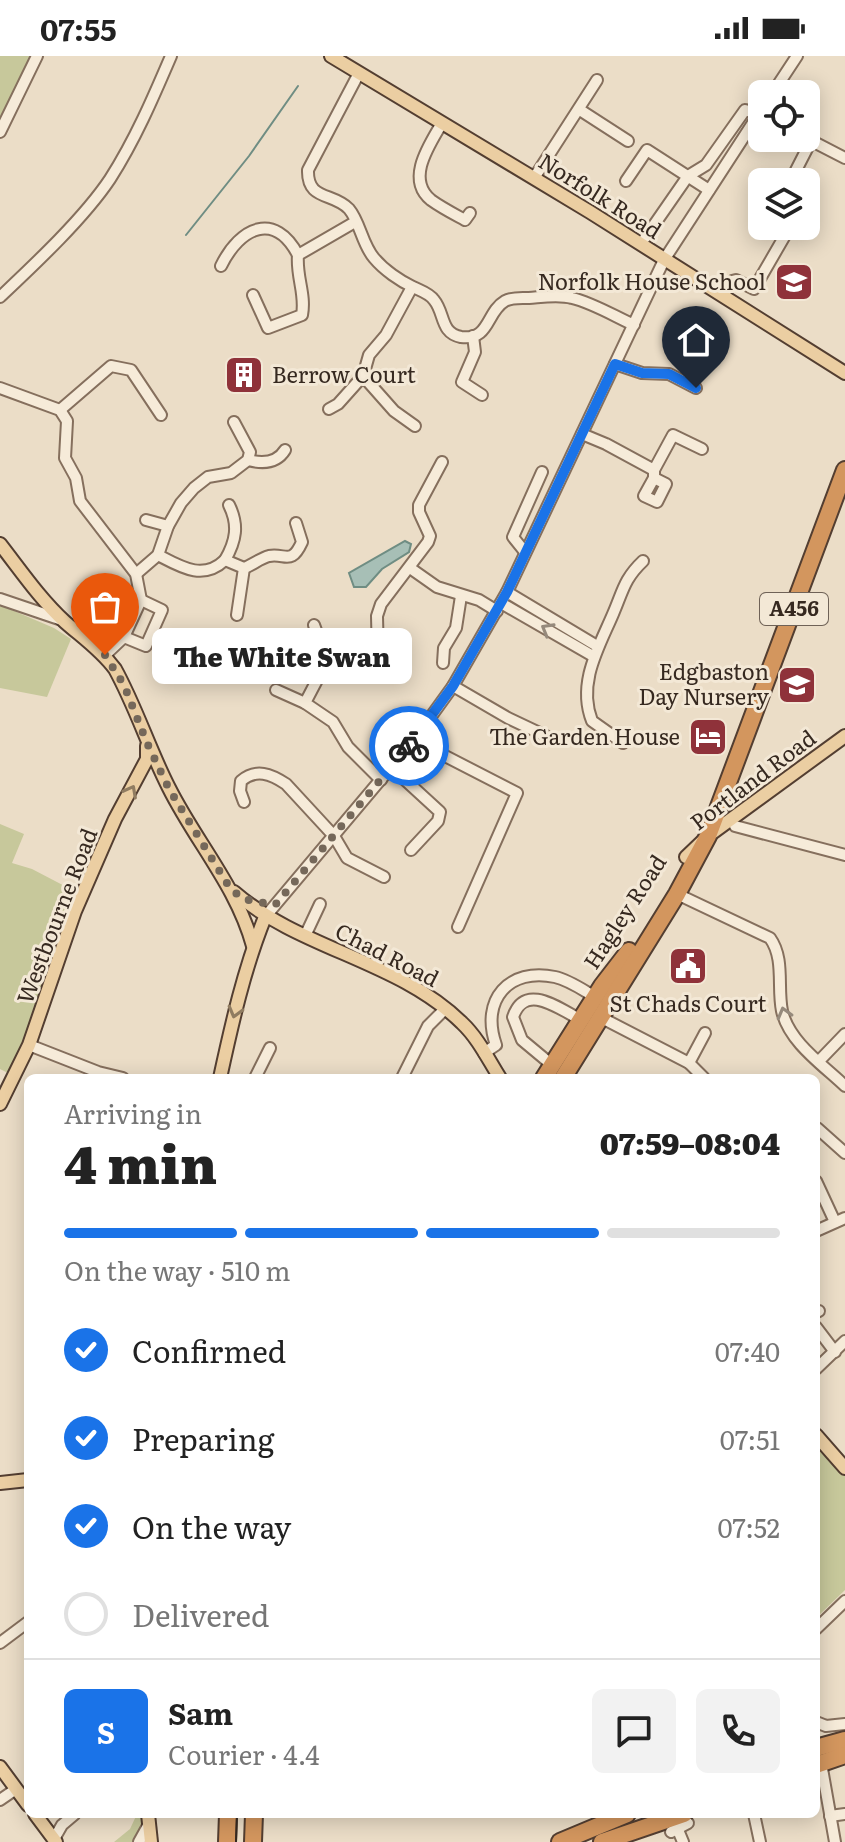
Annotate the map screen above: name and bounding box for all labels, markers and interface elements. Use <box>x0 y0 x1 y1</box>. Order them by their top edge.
text: 07:55 <box>40 6 117 50</box>
map controls <box>748 80 820 240</box>
button: locate <box>748 80 820 152</box>
street label: Norfolk Road <box>533 144 669 246</box>
button: layers <box>748 168 820 240</box>
school or university icon: Norfolk House School <box>773 261 815 303</box>
place label: Norfolk House School <box>538 264 766 297</box>
pin <box>662 306 730 388</box>
icon: home <box>674 318 718 362</box>
building icon: Berrow Court <box>223 354 265 396</box>
place label: Berrow Court <box>272 357 416 390</box>
pin <box>71 573 139 655</box>
icon: bag <box>83 585 127 629</box>
road number: A456 <box>760 593 828 625</box>
one-way arrow <box>541 623 556 639</box>
callout: The White Swan <box>153 627 413 683</box>
text: The White Swan <box>173 636 391 675</box>
place label: Edgbaston Day Nursery <box>638 654 769 712</box>
school or university icon: Edgbaston Day Nursery <box>776 664 818 706</box>
courier <box>369 706 449 786</box>
hotel icon: The Garden House <box>687 716 729 758</box>
place label: The Garden House <box>489 719 680 752</box>
street label: Portland Road <box>682 721 822 837</box>
icon: bike <box>387 724 431 768</box>
one-way arrow <box>121 785 137 800</box>
street label: Westbourne Road <box>7 823 104 1008</box>
street label: Hagley Road <box>574 847 673 975</box>
street label: Chad Road <box>330 913 445 994</box>
public building icon: St Chads Court <box>667 945 709 987</box>
place label: St Chads Court <box>610 986 767 1019</box>
one-way arrow <box>227 1004 244 1018</box>
one-way arrow <box>777 1007 794 1020</box>
text: Arriving in <box>64 1093 202 1132</box>
text: 07:59–08:04 <box>600 1120 780 1164</box>
text: 4 min <box>64 1123 217 1200</box>
text: On the way · 510 m <box>64 1250 290 1289</box>
icon: check <box>64 1328 108 1372</box>
text: Confirmed <box>132 1328 286 1372</box>
text: 07:40 <box>715 1331 780 1370</box>
icon: check <box>64 1416 108 1460</box>
text: Preparing <box>132 1416 274 1460</box>
text: 07:51 <box>720 1419 780 1458</box>
icon: check <box>64 1504 108 1548</box>
text: On the way <box>132 1504 291 1548</box>
text: 07:52 <box>718 1507 780 1546</box>
text: Delivered <box>132 1592 269 1636</box>
button: chat <box>592 1689 676 1773</box>
button: phone <box>696 1689 780 1773</box>
text: Sam <box>168 1690 233 1734</box>
text: S <box>97 1709 115 1753</box>
text: Courier · 4.4 <box>168 1734 320 1773</box>

